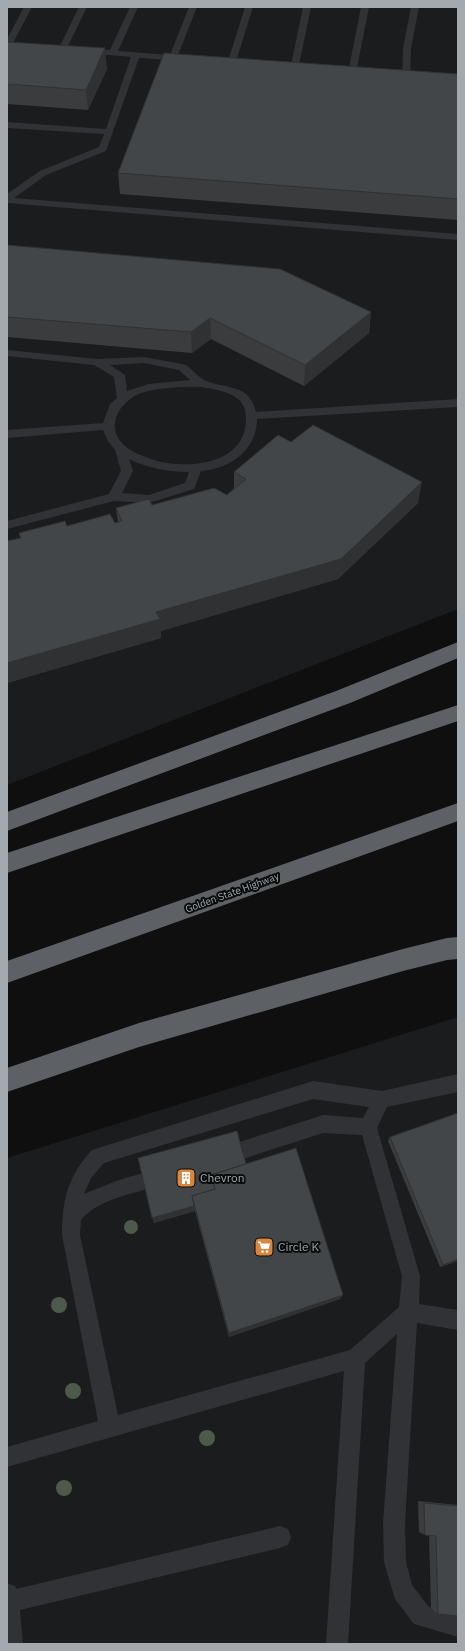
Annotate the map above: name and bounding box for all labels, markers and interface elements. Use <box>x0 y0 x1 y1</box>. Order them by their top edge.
street label: Golden State Highway <box>183 869 281 915</box>
building icon: Chevron <box>175 1167 197 1189</box>
place label: Chevron <box>200 1170 245 1185</box>
supermarket icon: Circle K <box>253 1236 275 1258</box>
place label: Circle K <box>278 1239 320 1254</box>

